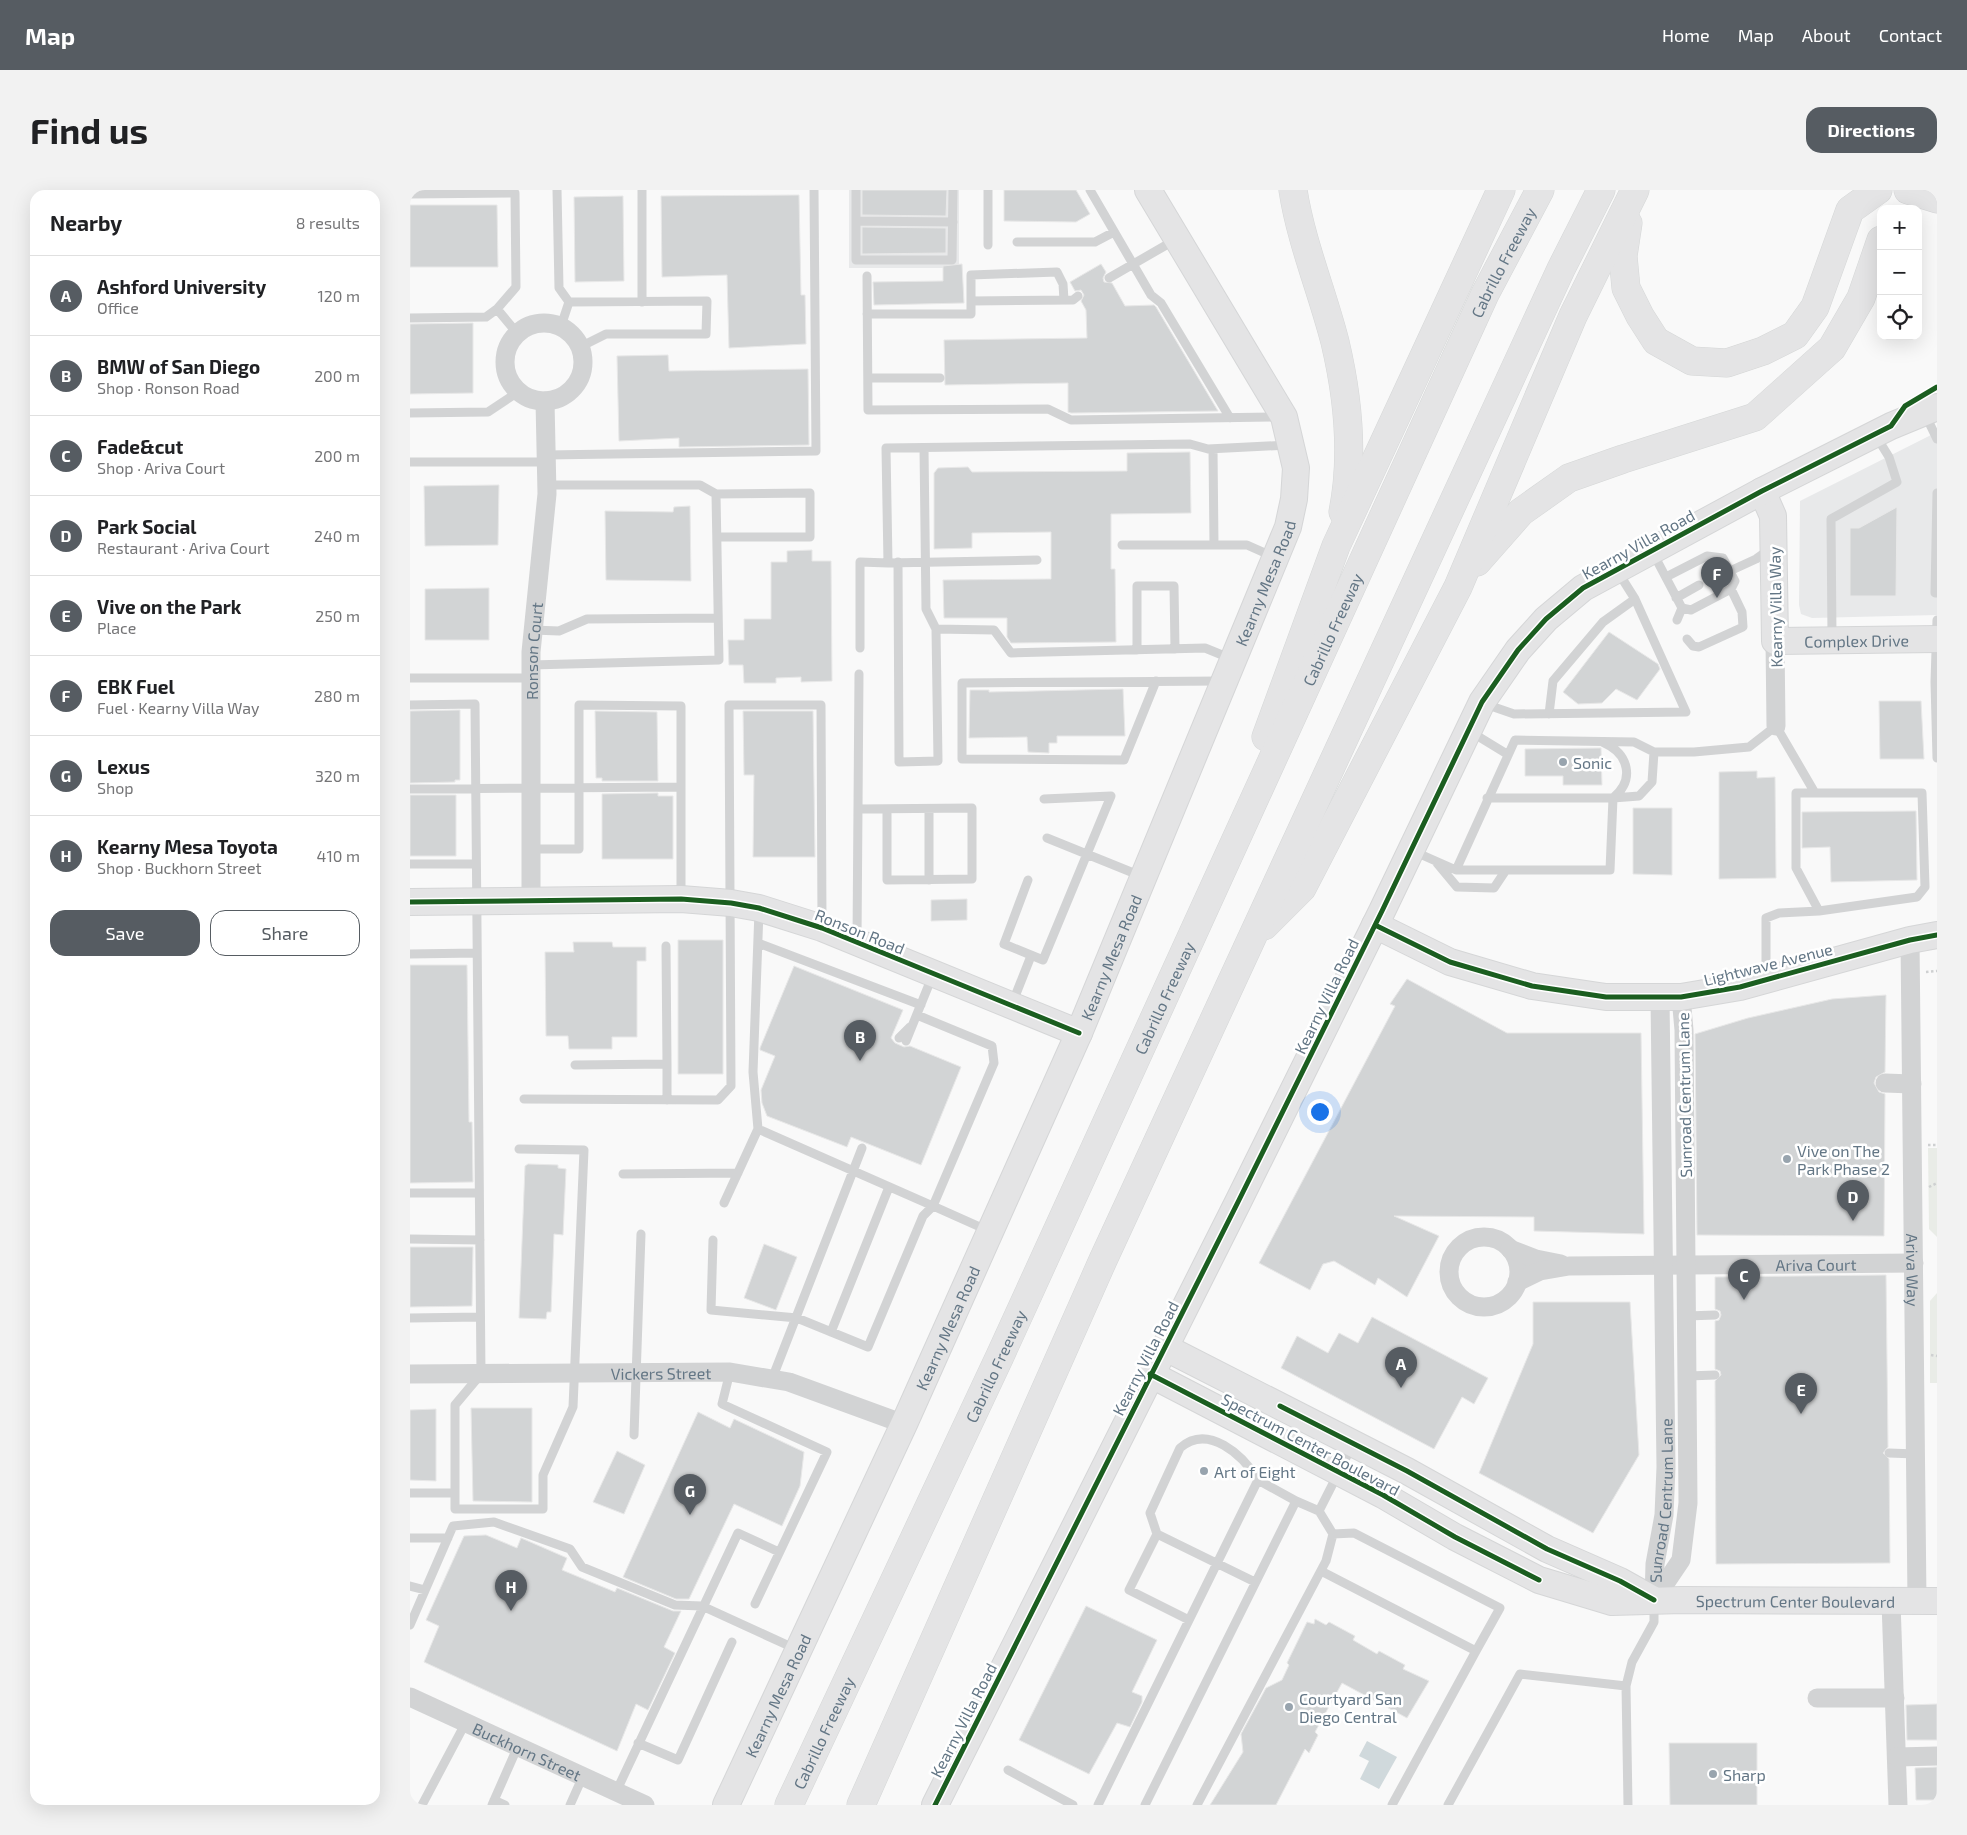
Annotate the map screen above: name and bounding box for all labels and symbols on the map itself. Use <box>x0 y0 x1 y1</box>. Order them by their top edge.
street label: Cabrillo Freeway <box>1466 203 1539 320</box>
street label: Kearny Villa Road <box>1578 505 1698 583</box>
street label: Kearny Mesa Road <box>1231 518 1299 648</box>
street label: Kearny Villa Way <box>1764 546 1786 668</box>
pin: F <box>1701 557 1733 598</box>
street label: Cabrillo Freeway <box>1298 569 1366 689</box>
street label: Ronson Court <box>521 601 545 700</box>
street label: Complex Drive <box>1804 630 1909 650</box>
place label: Sonic <box>1573 753 1612 772</box>
marker: Sonic <box>1557 756 1569 768</box>
street label: Kearny Mesa Road <box>1076 892 1145 1023</box>
street label: Ronson Road <box>812 904 908 958</box>
street label: Kearny Villa Road <box>1290 935 1362 1057</box>
street label: Cabrillo Freeway <box>1130 938 1198 1057</box>
street label: Lightwave Avenue <box>1702 939 1834 989</box>
street label: Sunroad Centrum Lane <box>1673 1012 1695 1178</box>
pin: B <box>844 1020 876 1061</box>
your location <box>1307 1099 1333 1125</box>
place label: Vive on The Park Phase 2 <box>1797 1141 1890 1178</box>
marker: Vive on The Park Phase 2 <box>1781 1153 1793 1165</box>
pin: D <box>1837 1180 1869 1221</box>
street label: Ariva Way <box>1904 1233 1923 1307</box>
street label: Ariva Court <box>1775 1254 1857 1274</box>
pin: C <box>1728 1259 1760 1300</box>
street label: Kearny Mesa Road <box>911 1263 983 1393</box>
street label: Kearny Villa Road <box>1108 1298 1182 1418</box>
street label: Cabrillo Freeway <box>961 1306 1030 1425</box>
pin: A <box>1385 1347 1417 1388</box>
street label: Vickers Street <box>611 1363 711 1382</box>
pin: E <box>1785 1373 1817 1414</box>
street label: Spectrum Center Boulevard <box>1219 1389 1403 1499</box>
street label: Sunroad Centrum Lane <box>1645 1418 1676 1583</box>
place label: Art of Eight <box>1214 1462 1296 1481</box>
marker: Art of Eight <box>1198 1465 1210 1477</box>
pin: G <box>674 1474 706 1515</box>
pin: H <box>495 1570 527 1611</box>
street label: Spectrum Center Boulevard <box>1696 1591 1895 1610</box>
street label: Kearny Mesa Road <box>740 1631 814 1760</box>
street label: Kearny Villa Road <box>926 1660 1000 1780</box>
street label: Cabrillo Freeway <box>789 1673 858 1792</box>
place label: Courtyard San Diego Central <box>1299 1689 1402 1726</box>
marker: Courtyard San Diego Central <box>1283 1701 1295 1713</box>
street label: Buckhorn Street <box>470 1718 584 1784</box>
place label: Sharp <box>1723 1765 1766 1784</box>
marker: Sharp <box>1707 1768 1719 1780</box>

